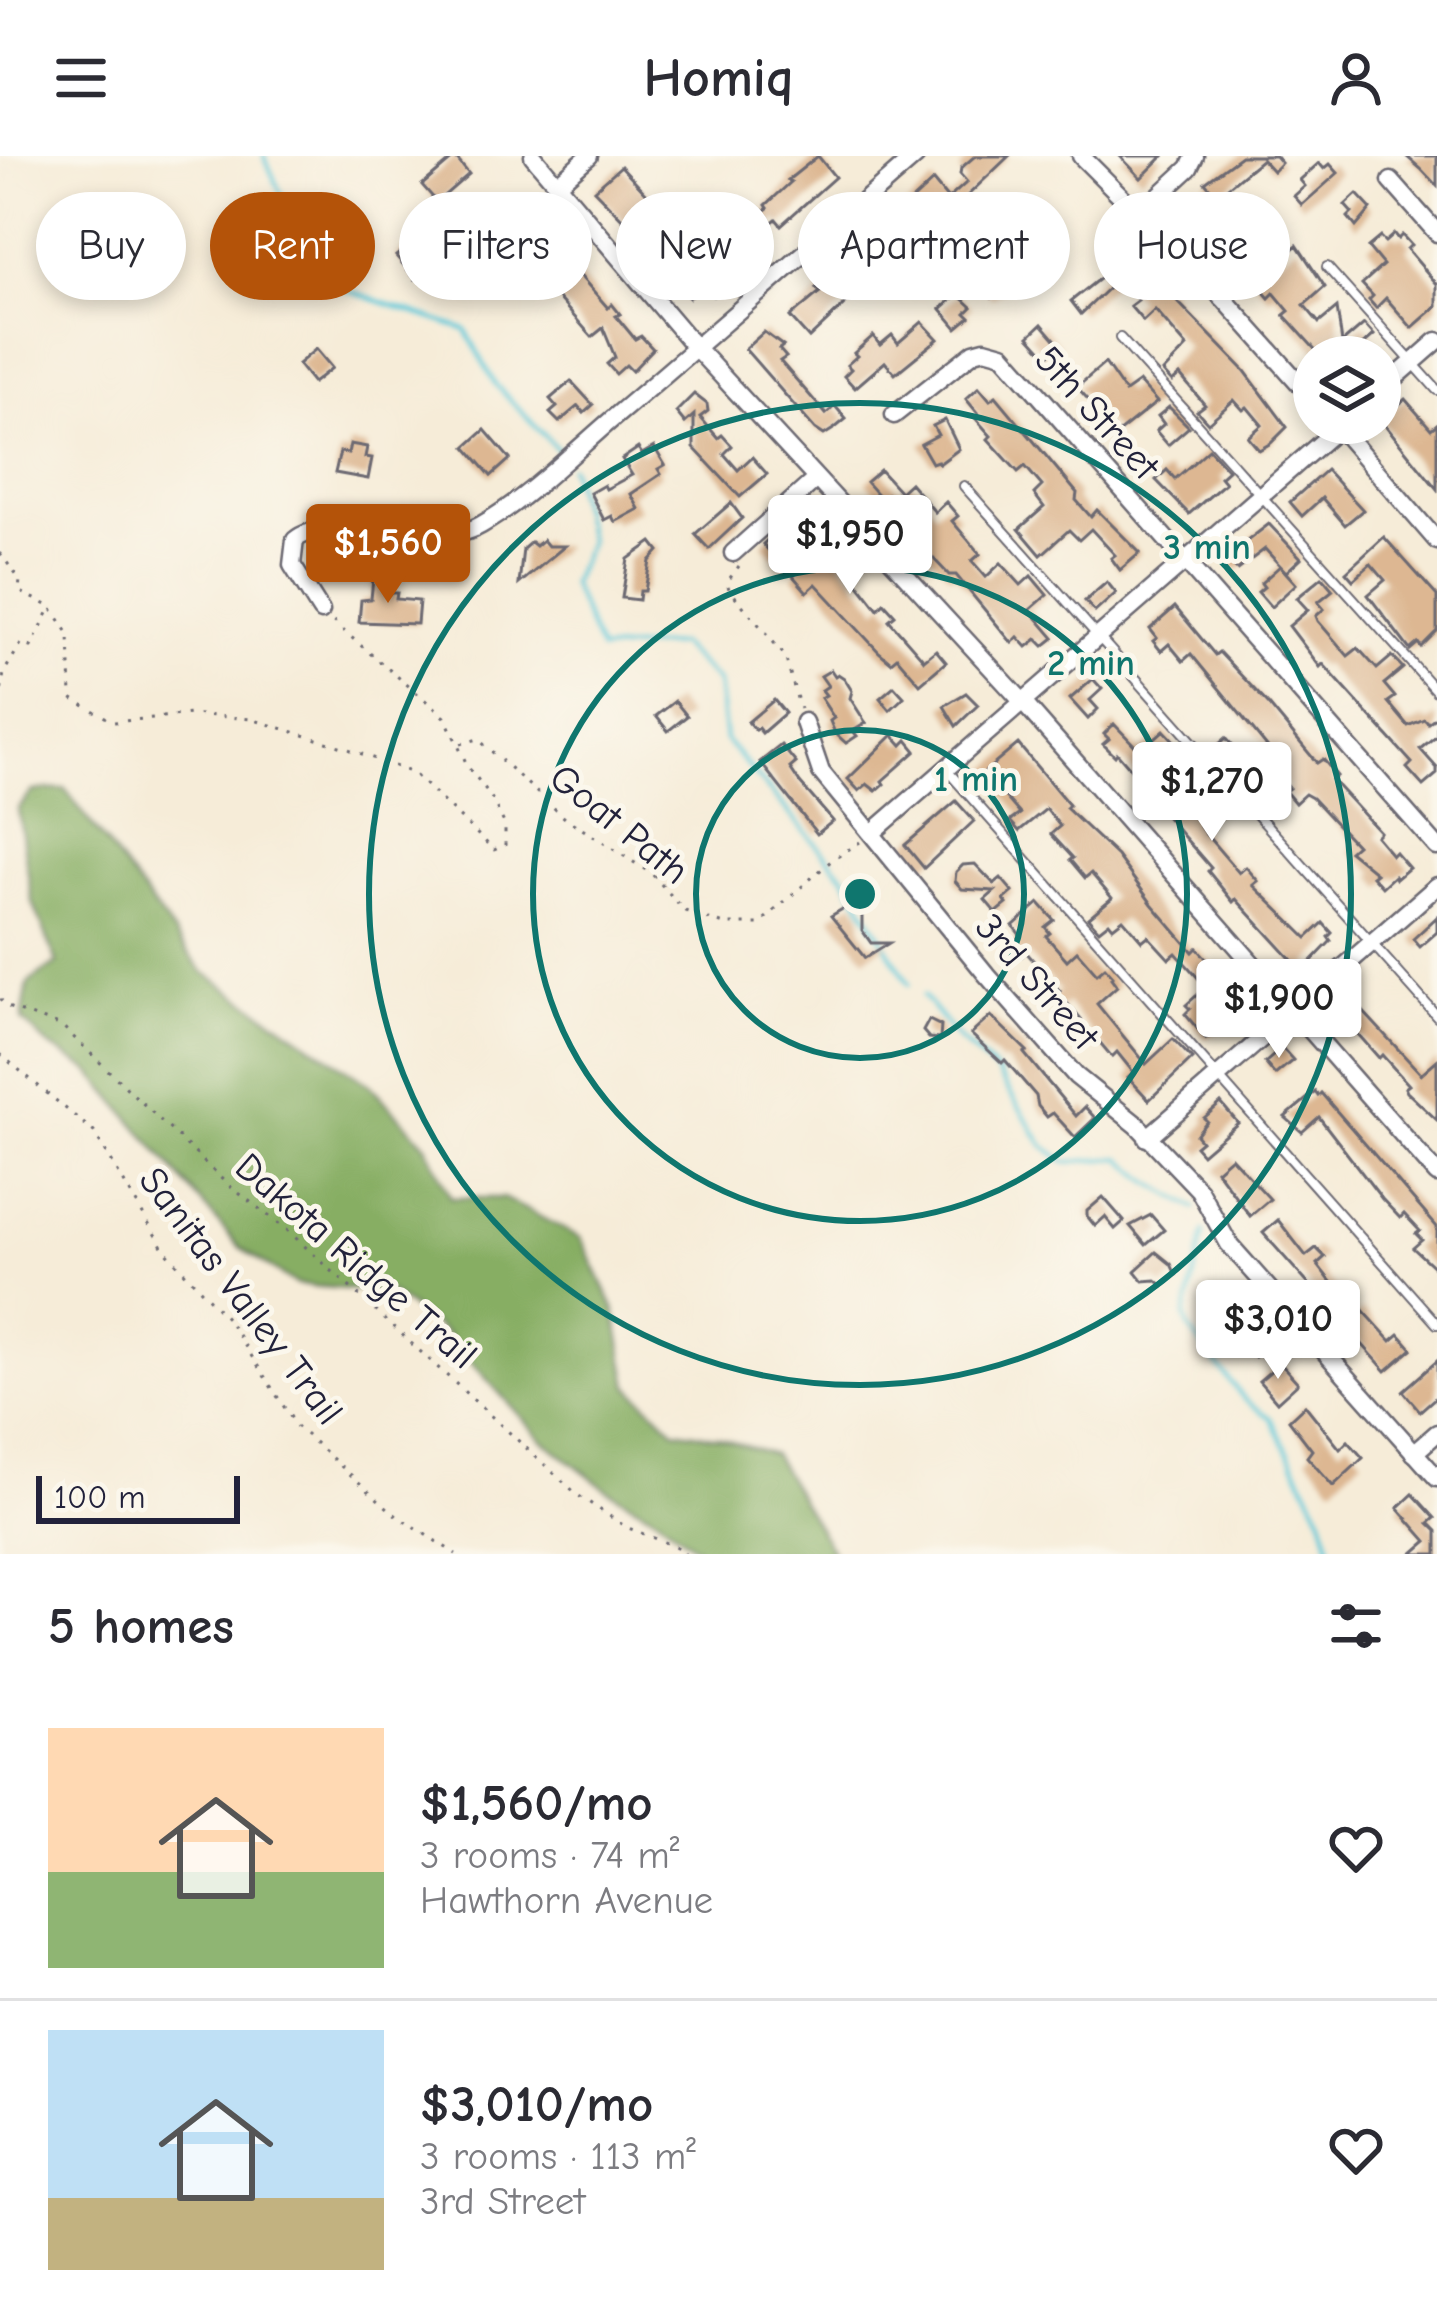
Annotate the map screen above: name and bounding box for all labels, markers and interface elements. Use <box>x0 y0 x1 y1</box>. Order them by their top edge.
icon: menu <box>48 45 114 111</box>
icon: person <box>1323 45 1389 111</box>
text: Homiq <box>643 47 794 110</box>
chip: Buy <box>36 192 186 300</box>
chip: Rent <box>210 192 375 300</box>
chip: Filters <box>399 192 592 300</box>
chip: New <box>616 192 774 300</box>
chip: Apartment <box>798 192 1070 300</box>
chip: House <box>1094 192 1290 300</box>
map controls <box>1293 336 1401 444</box>
button: layers <box>1293 336 1401 444</box>
street label: 5th Street <box>1025 337 1170 490</box>
pin: $1,950 <box>752 495 948 597</box>
pin: $1,560 <box>290 504 486 606</box>
text: $1,950 <box>795 511 905 556</box>
text: $1,560 <box>333 520 443 565</box>
text: 3 min <box>1163 527 1251 568</box>
text: 2 min <box>1047 643 1135 684</box>
pin: $1,270 <box>1114 742 1310 844</box>
street label: Goat Path <box>541 755 697 894</box>
text: $1,270 <box>1159 758 1265 803</box>
text: 1 min <box>934 759 1018 800</box>
centre of rings <box>839 873 881 915</box>
street label: 3rd Street <box>966 905 1109 1061</box>
pin: $1,900 <box>1181 959 1377 1061</box>
text: $1,900 <box>1223 975 1335 1020</box>
street label: Dakota Ridge Trail <box>226 1144 486 1378</box>
street label: Sanitas Valley Trail <box>130 1159 352 1433</box>
pin: $3,010 <box>1180 1280 1376 1382</box>
text: $3,010 <box>1223 1296 1333 1341</box>
scale bar <box>36 1470 240 1523</box>
text: 100 m <box>54 1478 146 1516</box>
icon: filters <box>1323 1593 1389 1659</box>
text: 5 homes <box>48 1597 234 1656</box>
text: $1,560/mo <box>420 1774 653 1833</box>
icon: home <box>144 1776 288 1920</box>
icon: heart <box>1323 1815 1389 1881</box>
text: 3 rooms · 74 m² <box>420 1833 679 1878</box>
text: Hawthorn Avenue <box>420 1878 713 1923</box>
text: $3,010/mo <box>420 2075 653 2134</box>
icon: home <box>144 2078 288 2222</box>
icon: heart <box>1323 2117 1389 2183</box>
text: 3 rooms · 113 m² <box>420 2134 696 2179</box>
text: 3rd Street <box>420 2179 585 2224</box>

